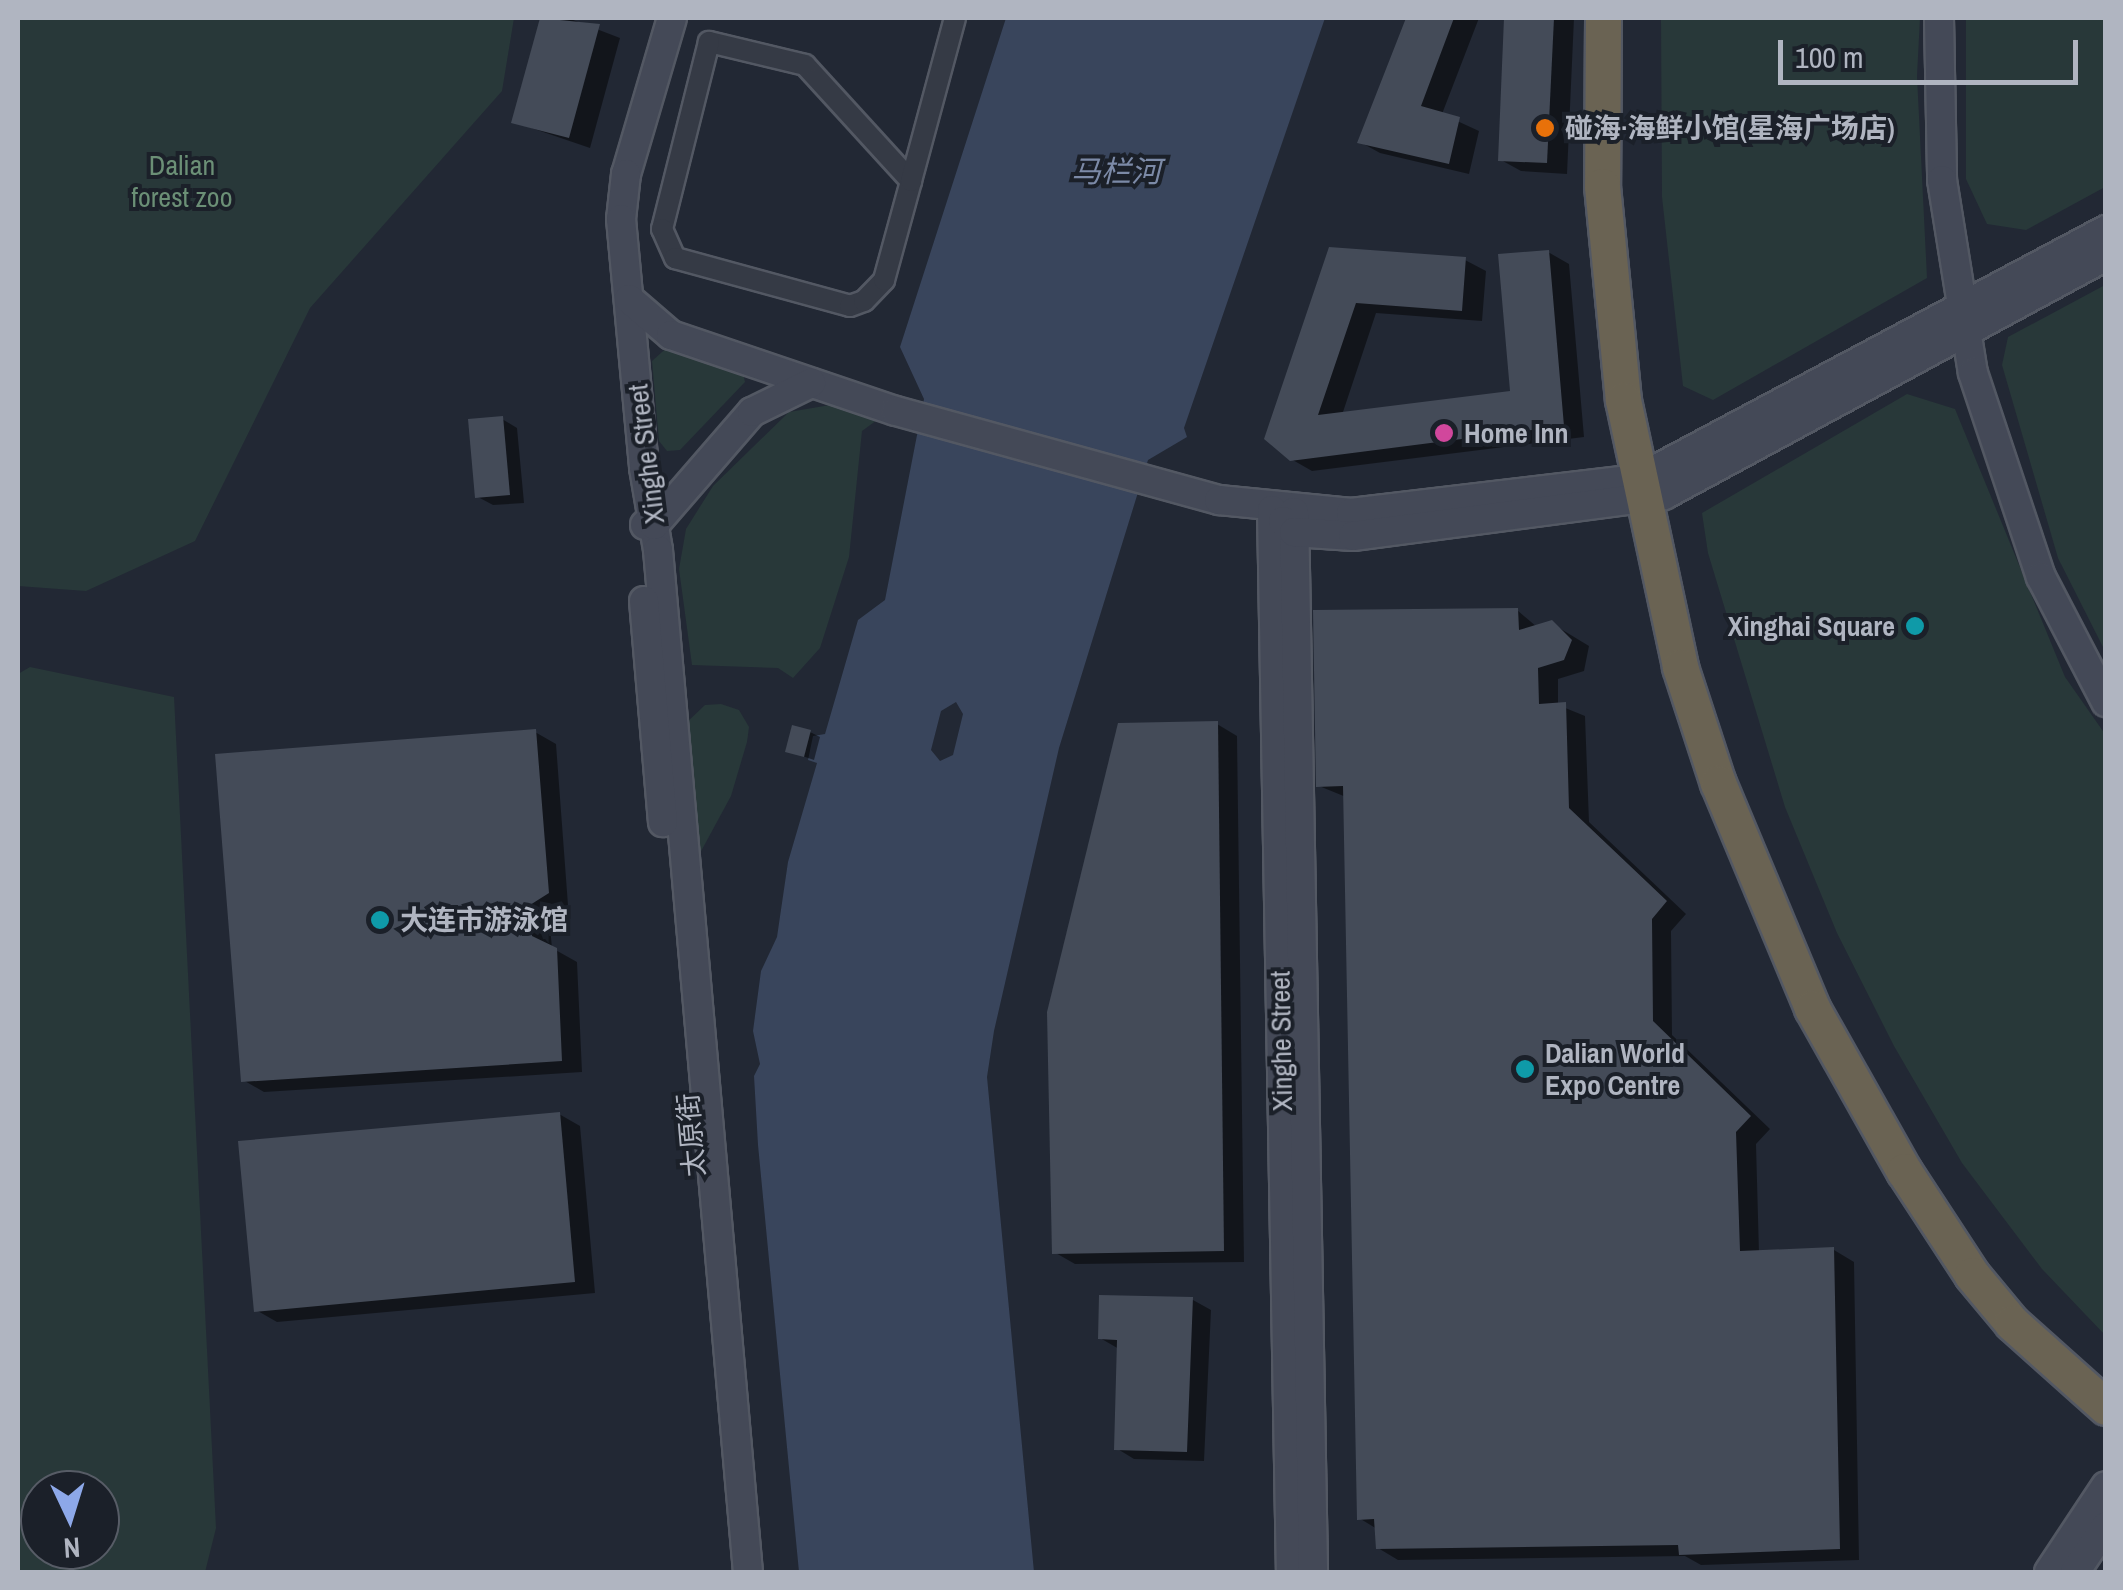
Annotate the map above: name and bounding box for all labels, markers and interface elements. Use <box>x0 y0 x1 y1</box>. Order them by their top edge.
scale bar <box>1783 20 2083 82</box>
text: 100 m <box>1795 37 1863 77</box>
place label: 碰海·海鲜小馆(星海广场店) <box>1565 111 1895 145</box>
marker: 碰海·海鲜小馆(星海广场店) <box>1534 117 1556 139</box>
park label: Dalian forest zoo <box>132 148 232 214</box>
water label: 马栏河 <box>1071 153 1161 189</box>
street label: Xinghe Street <box>621 382 671 526</box>
place label: Home Inn <box>1464 416 1569 450</box>
marker: Home Inn <box>1433 422 1455 444</box>
place label: Xinghai Square <box>1728 609 1895 643</box>
marker: Xinghai Square <box>1904 615 1926 637</box>
place label: 大连市游泳馆 <box>400 903 568 937</box>
marker: 大连市游泳馆 <box>369 909 391 931</box>
street label: Xinghe Street <box>1263 971 1299 1111</box>
place label: Dalian World Expo Centre <box>1545 1036 1685 1102</box>
marker: Dalian World Expo Centre <box>1514 1058 1536 1080</box>
street label: 太原街 <box>671 1092 711 1178</box>
north arrow <box>20 1470 120 1570</box>
text: N <box>62 1528 82 1567</box>

